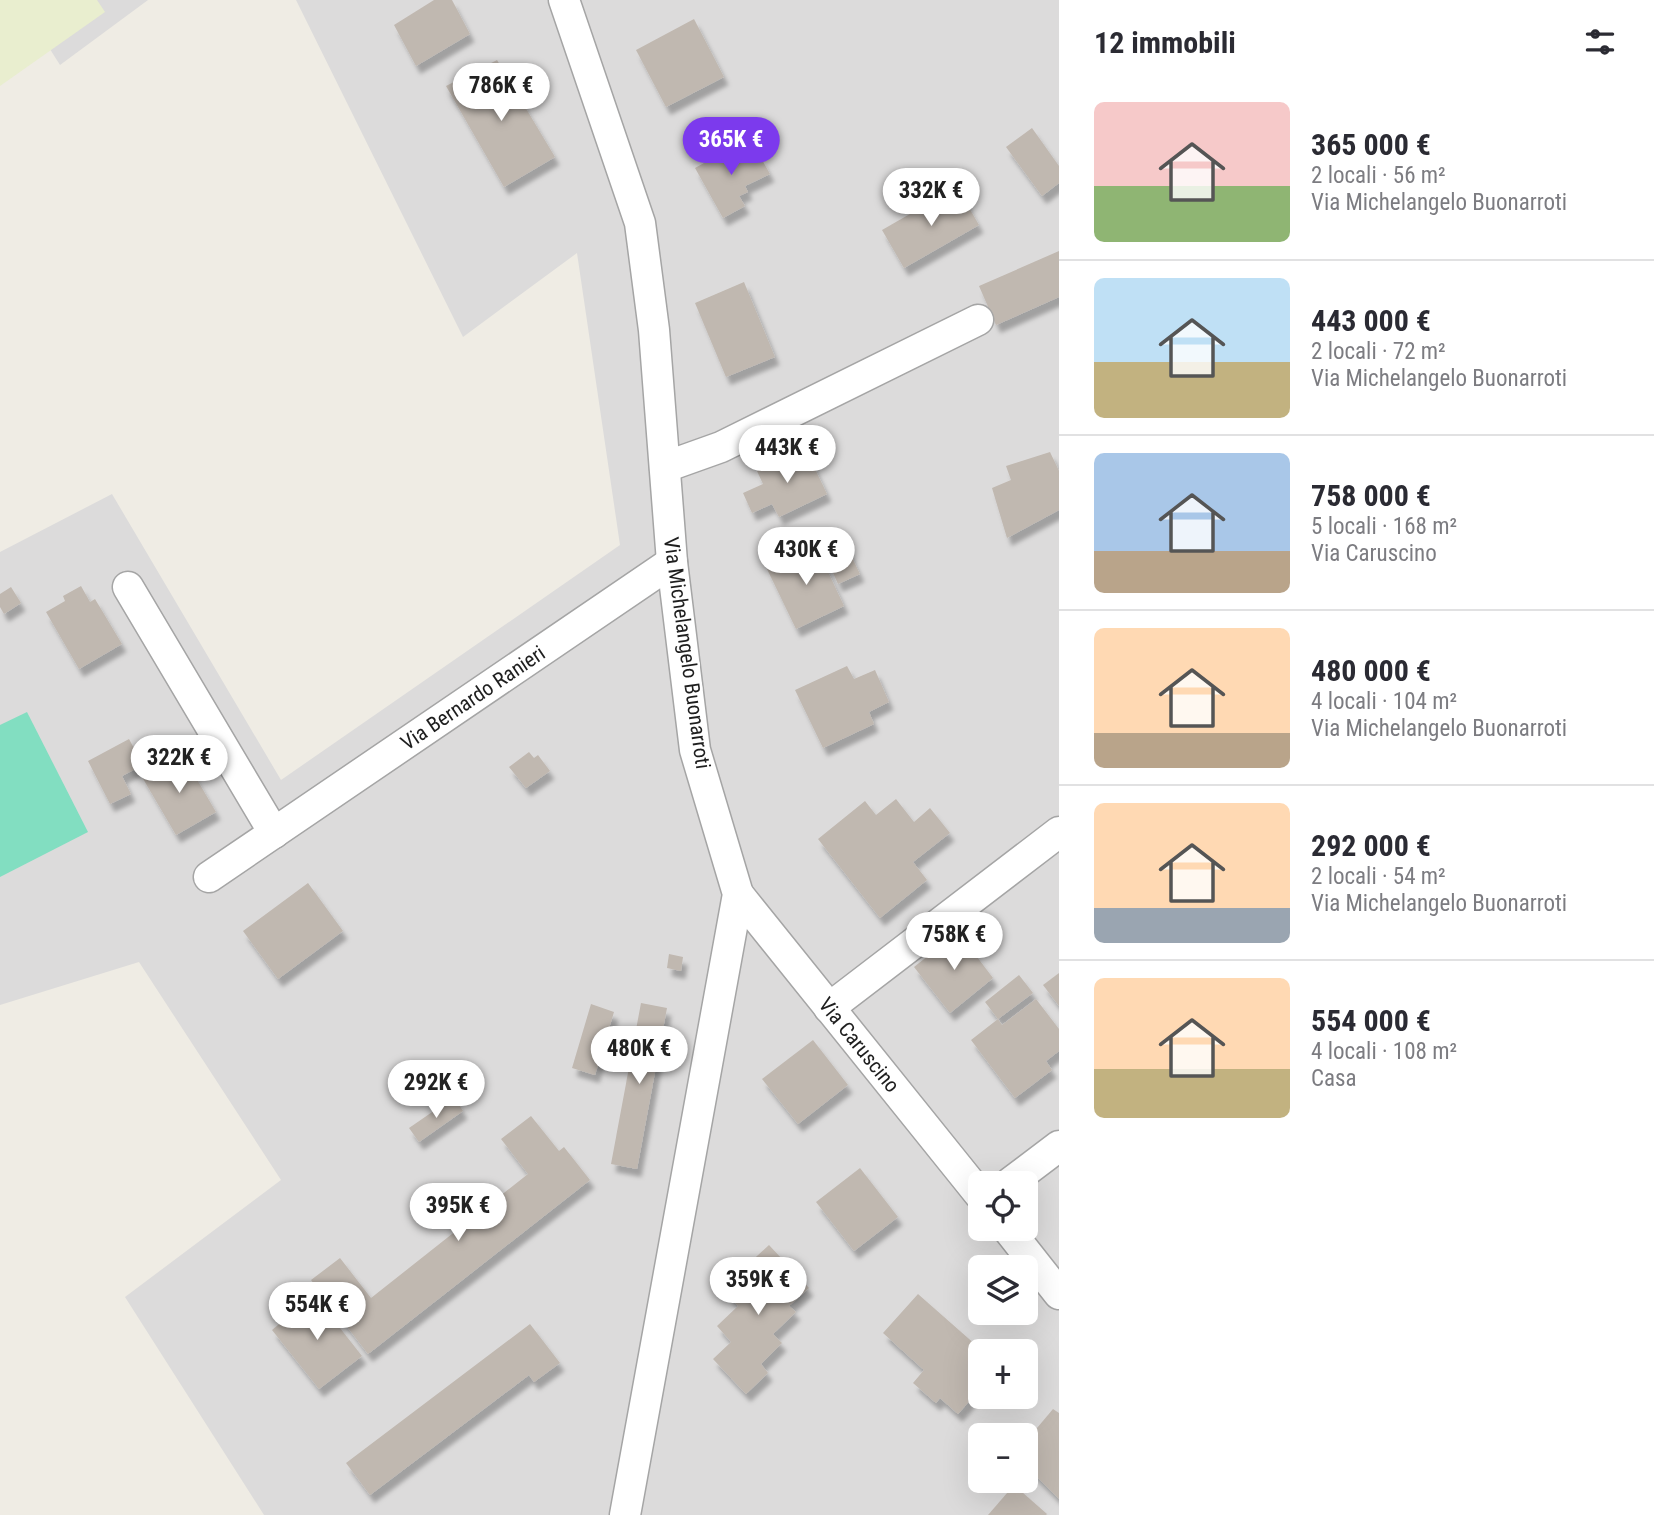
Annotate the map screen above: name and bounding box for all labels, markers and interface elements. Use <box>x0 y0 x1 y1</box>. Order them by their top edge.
icon: filters <box>1581 23 1619 61</box>
text: 12 immobili <box>1094 25 1236 60</box>
pin: 786K € <box>444 64 558 123</box>
text: 786K € <box>469 72 533 99</box>
pin: 365K € <box>674 118 788 177</box>
text: 365K € <box>699 126 763 153</box>
text: 365 000 € <box>1311 127 1431 162</box>
icon: home <box>1150 130 1234 214</box>
text: 2 locali · 56 m² <box>1311 162 1446 189</box>
pin: 332K € <box>874 168 988 228</box>
text: 332K € <box>899 177 963 204</box>
text: Via Michelangelo Buonarroti <box>1311 189 1567 216</box>
text: 443 000 € <box>1311 303 1431 338</box>
icon: home <box>1150 306 1234 390</box>
text: 2 locali · 72 m² <box>1311 338 1446 365</box>
text: Via Michelangelo Buonarroti <box>1311 365 1567 392</box>
pin: 443K € <box>730 426 844 485</box>
text: 443K € <box>755 434 819 461</box>
text: 758 000 € <box>1311 478 1431 513</box>
icon: home <box>1150 481 1234 565</box>
text: 5 locali · 168 m² <box>1311 513 1457 540</box>
pin: 430K € <box>749 528 863 587</box>
street label: Via Michelangelo Buonarroti <box>659 536 715 770</box>
text: 430K € <box>774 536 838 563</box>
text: Via Caruscino <box>1311 540 1437 567</box>
street label: Via Bernardo Ranieri <box>396 641 550 755</box>
text: 480 000 € <box>1311 653 1431 688</box>
icon: home <box>1150 656 1234 740</box>
text: 4 locali · 104 m² <box>1311 688 1457 715</box>
text: Via Michelangelo Buonarroti <box>1311 715 1567 742</box>
pin: 322K € <box>122 736 236 795</box>
text: 322K € <box>147 744 211 771</box>
text: 292 000 € <box>1311 828 1431 863</box>
icon: home <box>1150 831 1234 915</box>
text: 2 locali · 54 m² <box>1311 863 1446 890</box>
text: Via Michelangelo Buonarroti <box>1311 890 1567 917</box>
pin: 758K € <box>897 912 1011 972</box>
text: 758K € <box>922 921 986 948</box>
street label: Via Caruscino <box>814 993 904 1097</box>
text: 554 000 € <box>1311 1003 1431 1038</box>
icon: home <box>1150 1006 1234 1090</box>
pin: 480K € <box>582 1026 696 1086</box>
text: 480K € <box>607 1035 671 1062</box>
text: 4 locali · 108 m² <box>1311 1038 1457 1065</box>
pin: 292K € <box>379 1060 493 1120</box>
text: Casa <box>1311 1065 1357 1092</box>
text: 292K € <box>404 1069 468 1096</box>
map controls <box>968 1171 1038 1493</box>
button: locate <box>968 1171 1038 1241</box>
pin: 395K € <box>401 1184 515 1243</box>
text: 395K € <box>426 1192 490 1219</box>
button: layers <box>968 1255 1038 1325</box>
pin: 359K € <box>701 1258 815 1317</box>
text: 359K € <box>726 1266 790 1293</box>
pin: 554K € <box>260 1282 374 1342</box>
text: 554K € <box>285 1291 349 1318</box>
button: + <box>968 1339 1038 1409</box>
button: − <box>968 1423 1038 1493</box>

